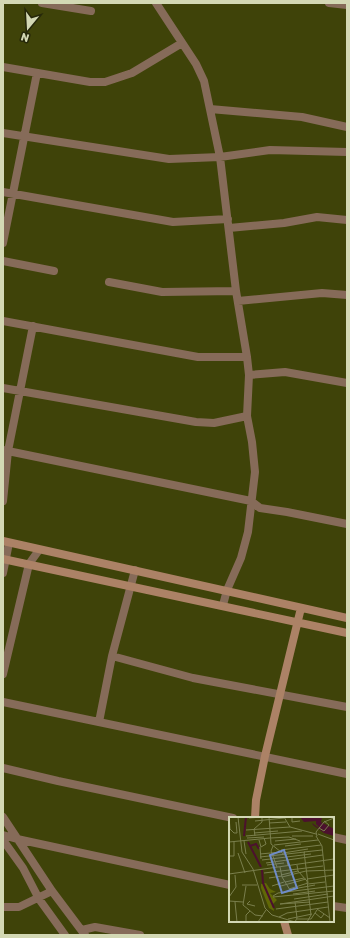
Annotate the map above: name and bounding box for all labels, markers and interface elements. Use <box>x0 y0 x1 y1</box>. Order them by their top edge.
north arrow <box>8 8 48 48</box>
text: N <box>19 30 31 44</box>
inset map <box>229 817 334 922</box>

